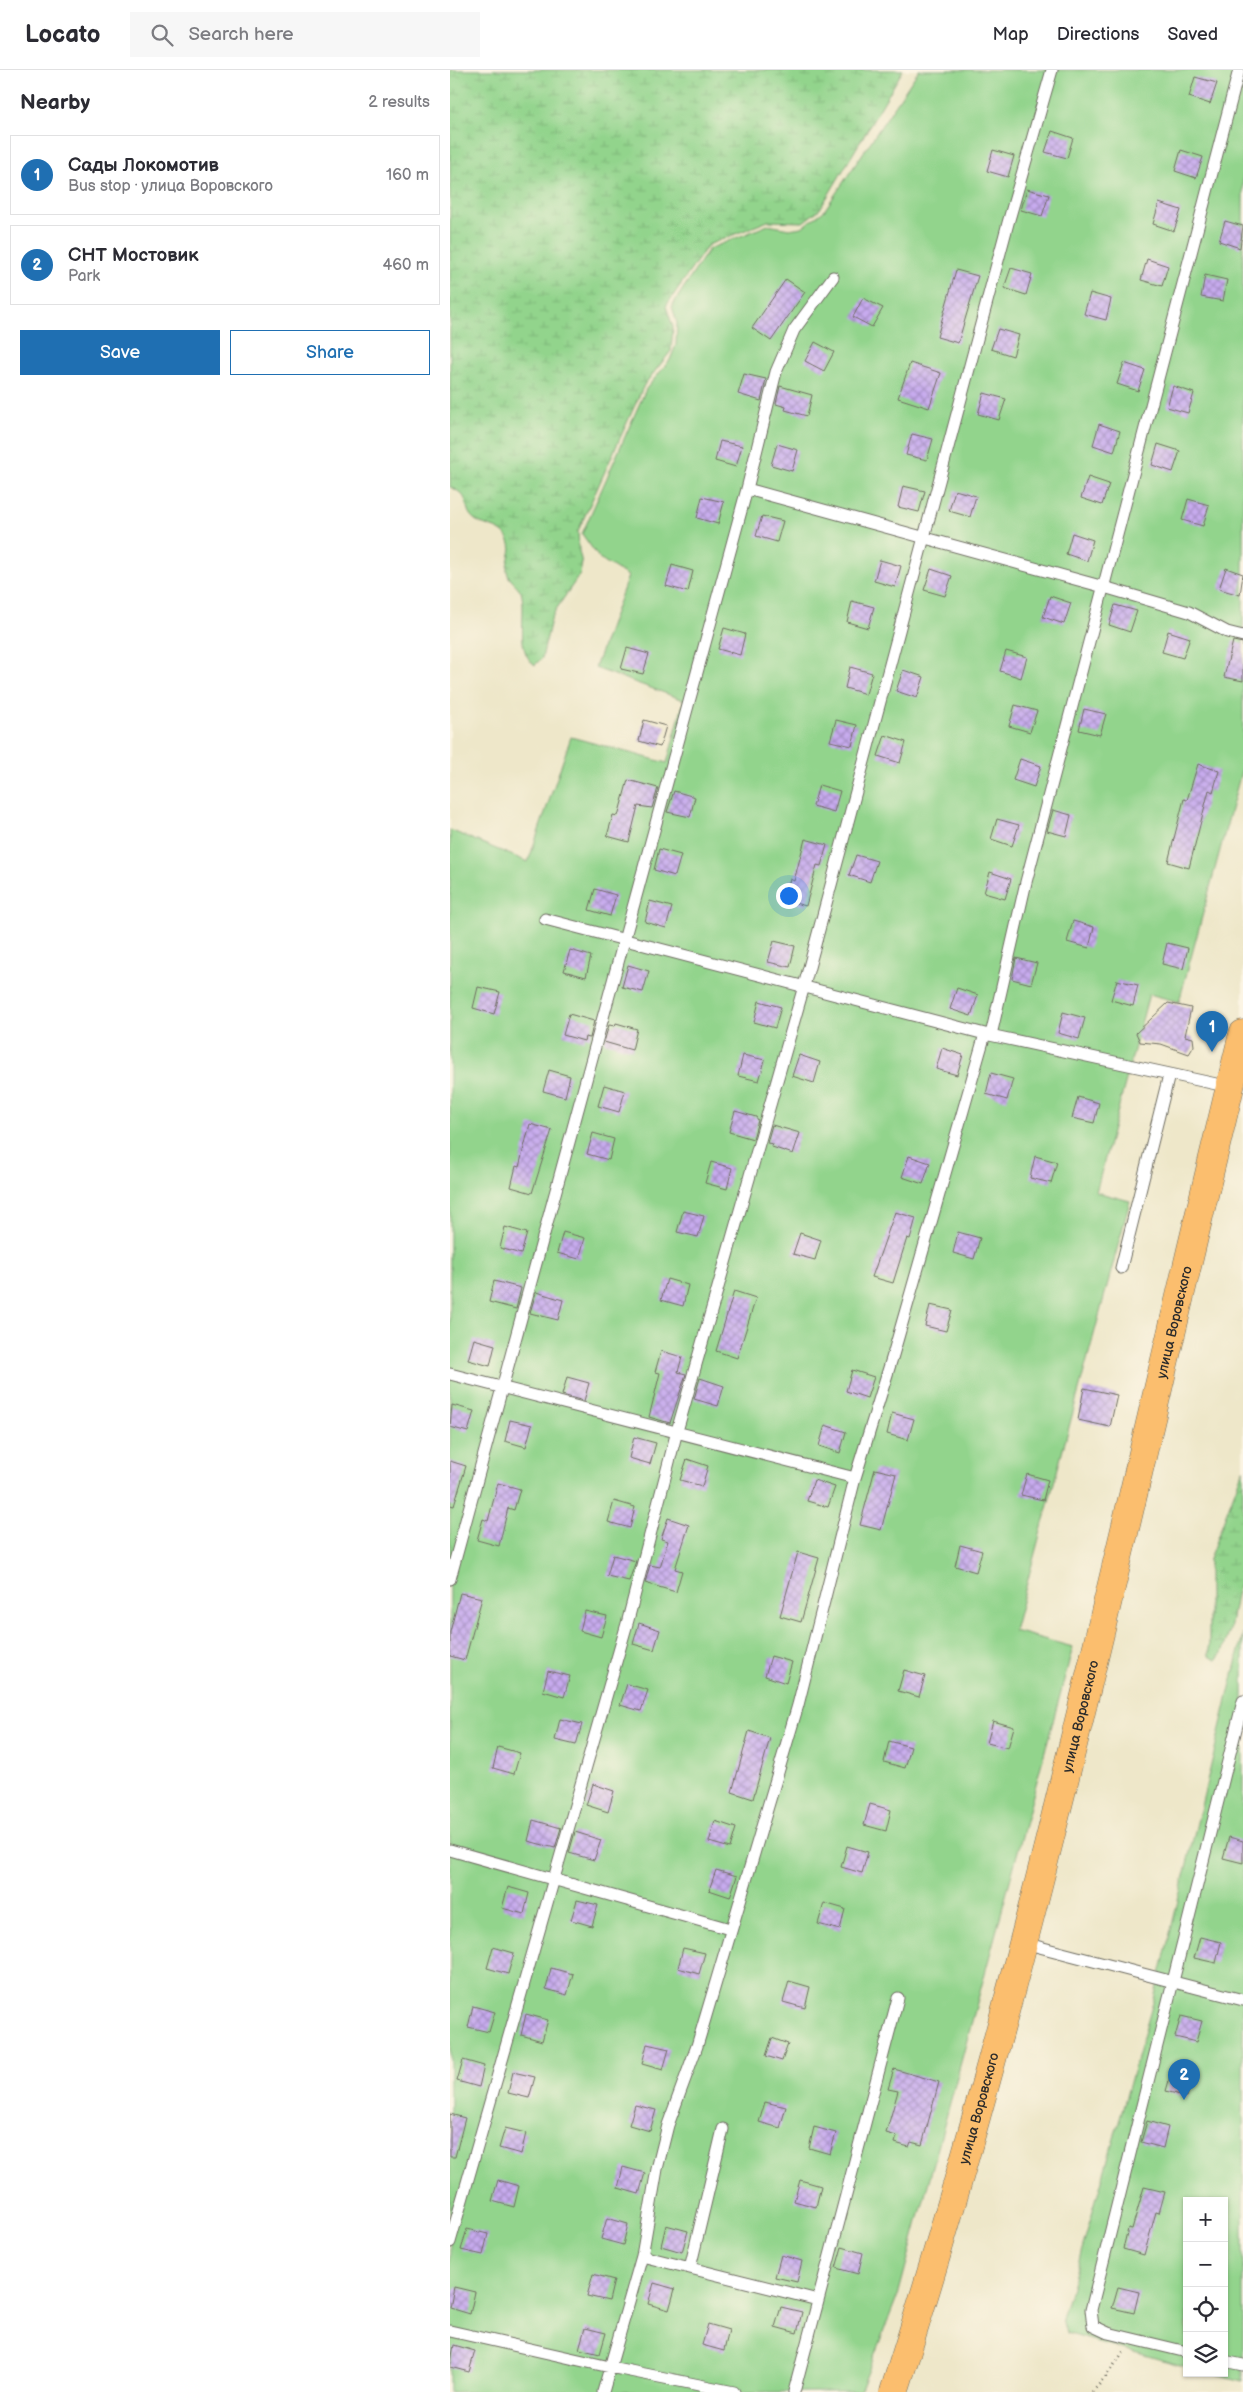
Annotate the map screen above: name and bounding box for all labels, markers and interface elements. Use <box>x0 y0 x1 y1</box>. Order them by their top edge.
search box <box>130 12 480 57</box>
text: Locato <box>25 20 100 49</box>
icon: search <box>148 21 176 49</box>
text: Search here <box>188 23 294 46</box>
text: Map <box>993 24 1029 45</box>
text: Directions <box>1057 24 1139 45</box>
text: Saved <box>1167 24 1218 45</box>
text: Nearby <box>20 90 90 115</box>
text: 2 results <box>368 93 430 112</box>
text: Сады Локомотив <box>68 154 219 177</box>
text: 1 <box>34 166 40 185</box>
text: 160 m <box>386 166 429 185</box>
text: Bus stop · улица Воровского <box>68 177 273 196</box>
text: СНТ Мостовик <box>68 244 199 267</box>
text: 2 <box>32 256 42 275</box>
text: 460 m <box>383 256 429 275</box>
text: Park <box>68 267 100 286</box>
button: Save <box>20 330 220 375</box>
button: Share <box>230 330 430 375</box>
your location <box>776 883 802 909</box>
pin: 1 <box>1196 1011 1228 1052</box>
street label: улица Воровского <box>1153 1264 1196 1380</box>
street label: улица Воровского <box>1059 1658 1102 1774</box>
street label: улица Воровского <box>955 2051 1003 2166</box>
pin: 2 <box>1168 2059 1200 2100</box>
map controls <box>1183 2197 1228 2377</box>
button: + <box>1183 2197 1228 2242</box>
button: − <box>1183 2242 1228 2287</box>
button: locate <box>1183 2287 1228 2332</box>
button: layers <box>1183 2332 1228 2377</box>

